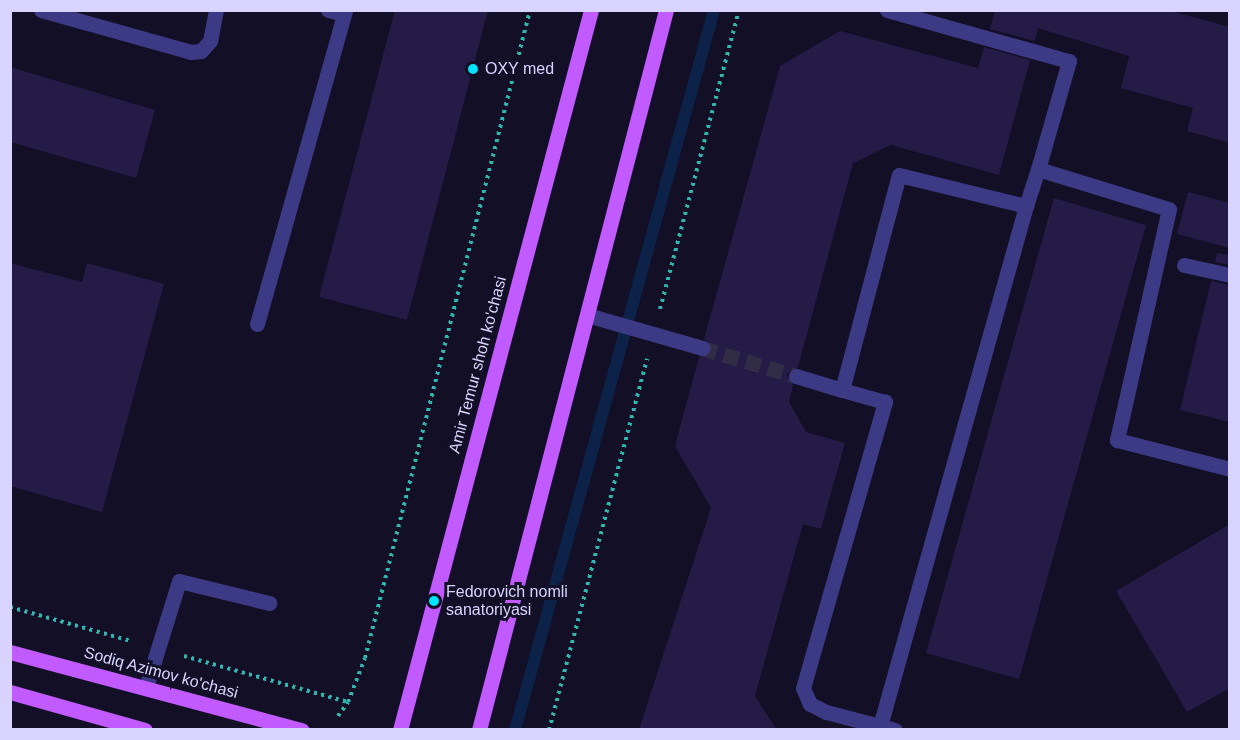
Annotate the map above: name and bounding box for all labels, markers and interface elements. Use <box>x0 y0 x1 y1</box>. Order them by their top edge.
place label: OXY med <box>485 59 554 79</box>
marker: OXY med <box>466 62 480 76</box>
street label: Amir Temur shoh ko'chasi <box>445 274 511 456</box>
place label: Fedorovich nomli sanatoriyasi <box>446 582 568 620</box>
marker: Fedorovich nomli sanatoriyasi <box>427 594 441 608</box>
street label: Sodiq Azimov ko'chasi <box>81 643 241 703</box>

